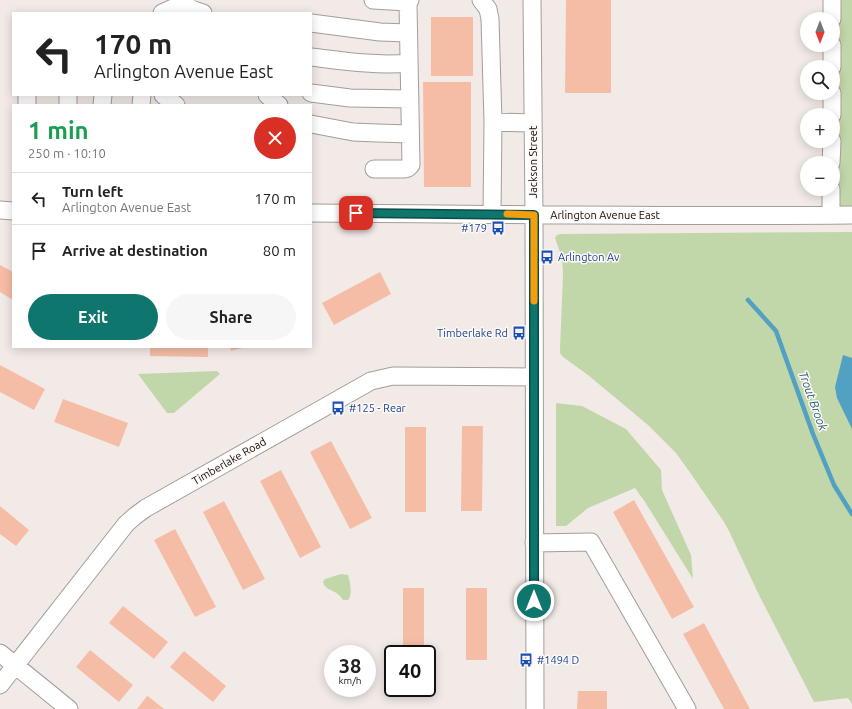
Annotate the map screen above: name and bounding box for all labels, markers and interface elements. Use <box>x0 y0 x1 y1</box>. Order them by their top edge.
north arrow <box>800 12 840 52</box>
map controls <box>800 12 840 196</box>
icon: left <box>28 28 80 80</box>
text: 170 m <box>94 28 172 59</box>
button: search <box>800 60 840 100</box>
text: Arlington Avenue East <box>94 61 273 81</box>
button: + <box>800 108 840 148</box>
text: 1 min <box>28 117 89 144</box>
button: close <box>254 117 296 159</box>
street label: Jackson Street <box>527 125 539 198</box>
text: 250 m · 10:10 <box>28 146 106 160</box>
button: − <box>800 156 840 196</box>
text: Turn left <box>62 183 123 200</box>
icon: left <box>28 188 50 210</box>
text: 170 m <box>254 190 296 207</box>
pin <box>339 196 373 230</box>
text: Arlington Avenue East <box>62 200 191 214</box>
icon: arrive <box>345 202 367 224</box>
street label: Arlington Avenue East <box>550 209 660 221</box>
bus stop icon: #179 <box>490 220 506 236</box>
place label: #179 <box>461 222 487 234</box>
icon: arrive <box>28 240 50 262</box>
text: Arrive at destination <box>62 242 208 259</box>
text: 80 m <box>263 242 296 259</box>
bus stop icon: Arlington Av <box>539 249 555 265</box>
place label: Arlington Av <box>558 251 620 263</box>
button: Exit <box>28 294 158 340</box>
button: Share <box>166 294 296 340</box>
bus stop icon: Timberlake Rd <box>511 325 527 341</box>
place label: Timberlake Rd <box>437 327 508 339</box>
water label: Trout Brook <box>797 369 830 433</box>
bus stop icon: #125 - Rear <box>330 400 346 416</box>
place label: #125 - Rear <box>349 402 407 414</box>
street label: Timberlake Road <box>190 435 268 487</box>
position arrow <box>513 580 555 622</box>
speed limit sign: 40 <box>384 645 436 697</box>
bus stop icon: #1494 D <box>518 652 534 668</box>
text: 38 <box>339 654 361 677</box>
place label: #1494 D <box>537 654 580 666</box>
text: km/h <box>338 675 362 686</box>

